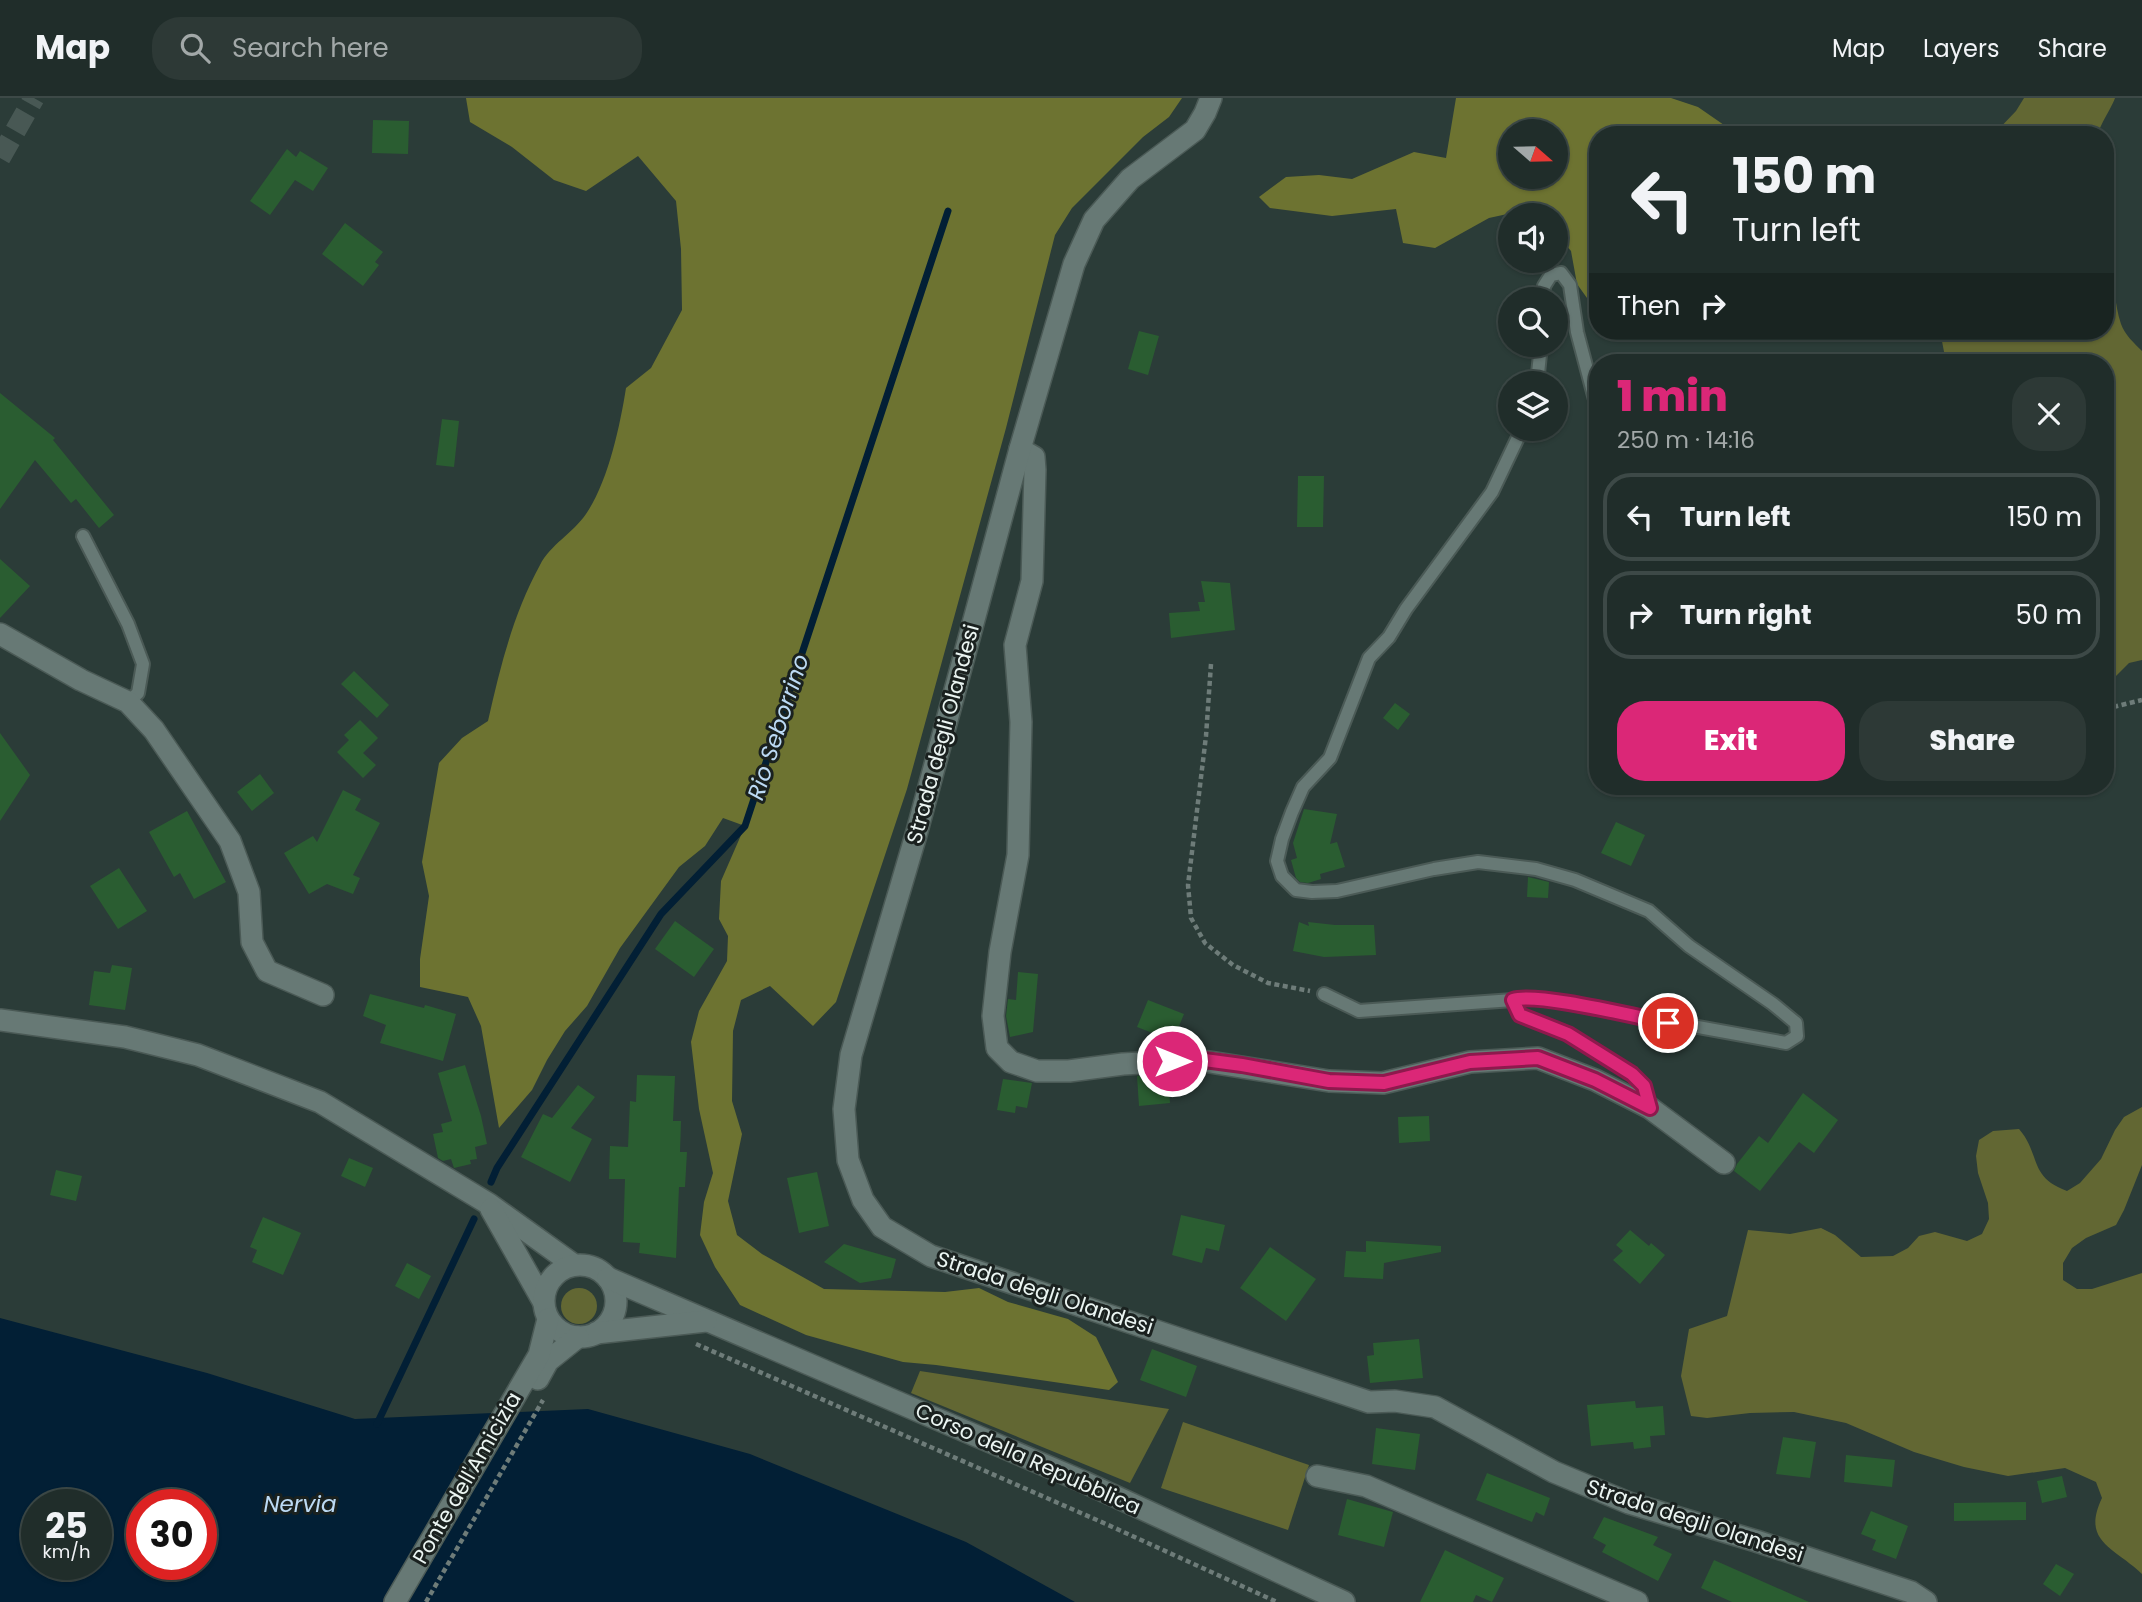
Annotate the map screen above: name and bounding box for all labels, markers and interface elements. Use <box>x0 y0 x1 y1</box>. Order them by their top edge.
search box <box>152 17 642 80</box>
text: Map <box>35 24 110 71</box>
icon: search <box>176 29 214 67</box>
text: Search here <box>232 30 389 66</box>
text: Map <box>1832 32 1885 65</box>
text: Layers <box>1923 32 1999 65</box>
text: Share <box>2037 32 2107 65</box>
north arrow <box>1498 119 1568 189</box>
map controls <box>1498 119 1568 441</box>
text: 150 m <box>1732 142 1877 210</box>
icon: left <box>1617 154 1708 245</box>
button: sound <box>1498 203 1568 273</box>
text: Turn left <box>1732 207 1861 252</box>
button: search <box>1498 287 1568 357</box>
icon: right <box>1694 287 1732 325</box>
text: Then <box>1617 288 1680 324</box>
text: 1 min <box>1617 367 1728 426</box>
button: layers <box>1498 371 1568 441</box>
button: close <box>2012 377 2086 451</box>
text: 250 m · 14:16 <box>1617 424 1755 456</box>
icon: left <box>1621 498 1659 536</box>
text: Turn left <box>1680 499 1791 535</box>
text: 150 m <box>2007 499 2082 535</box>
icon: right <box>1621 596 1659 634</box>
text: Turn right <box>1680 597 1812 633</box>
text: 50 m <box>2016 597 2082 633</box>
street label: Strada degli Olandesi <box>899 621 986 847</box>
water label: Rio Seborrino <box>739 650 817 804</box>
button: Exit <box>1617 701 1845 781</box>
button: Share <box>1859 701 2086 781</box>
pin <box>1638 993 1698 1053</box>
icon: arrive <box>1649 1004 1687 1042</box>
position arrow <box>1135 1024 1209 1098</box>
street label: Strada degli Olandesi <box>933 1244 1157 1341</box>
street label: Ponte dell'Amicizia <box>406 1387 528 1569</box>
street label: Corso della Repubblica <box>911 1396 1146 1521</box>
street label: Strada degli Olandesi <box>1583 1472 1807 1569</box>
water label: Nervia <box>263 1488 337 1520</box>
speed limit sign: 30 <box>126 1489 217 1580</box>
text: 25 <box>45 1501 88 1550</box>
text: km/h <box>43 1539 90 1564</box>

